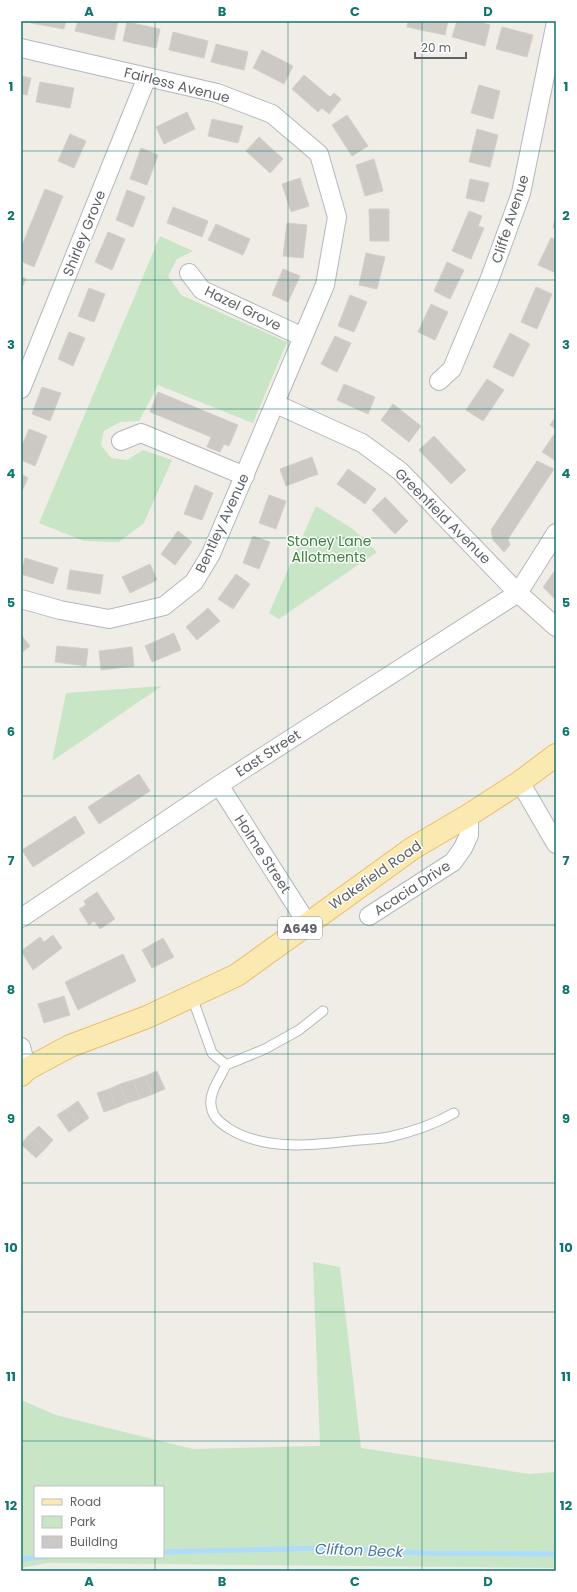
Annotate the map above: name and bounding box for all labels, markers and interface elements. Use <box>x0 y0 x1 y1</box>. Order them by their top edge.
text: A <box>84 2 94 21</box>
text: B <box>218 2 227 21</box>
text: C <box>350 2 360 21</box>
text: D <box>483 2 493 21</box>
scale bar <box>415 34 466 60</box>
text: 20 m <box>421 39 451 56</box>
street label: Fairless Avenue <box>122 62 232 108</box>
text: 1 <box>9 77 13 96</box>
text: 1 <box>564 77 568 96</box>
street label: Cliffe Avenue <box>486 172 534 266</box>
street label: Shirley Grove <box>58 187 110 279</box>
text: 2 <box>7 206 15 225</box>
text: 2 <box>562 206 570 225</box>
street label: Hazel Grove <box>201 281 285 335</box>
text: 3 <box>7 335 15 354</box>
text: 3 <box>562 335 570 354</box>
text: 4 <box>7 464 16 483</box>
street label: Greenfield Avenue <box>391 464 496 569</box>
text: 4 <box>562 464 571 483</box>
street label: Bentley Avenue <box>190 470 254 576</box>
park label: Stoney Lane Allotments <box>287 531 372 567</box>
text: 5 <box>7 593 15 612</box>
text: 5 <box>562 593 570 612</box>
text: 6 <box>7 722 15 741</box>
text: 6 <box>562 722 570 741</box>
street label: East Street <box>232 725 304 781</box>
street label: Holme Street <box>230 811 296 897</box>
street label: Wakefield Road <box>325 836 425 914</box>
text: 7 <box>8 851 15 870</box>
text: 7 <box>563 851 570 870</box>
street label: Acacia Drive <box>370 856 454 920</box>
road number: A649 <box>278 917 322 939</box>
text: 8 <box>7 980 15 999</box>
text: 8 <box>562 980 570 999</box>
text: 9 <box>7 1109 15 1128</box>
text: 9 <box>562 1109 570 1128</box>
text: 10 <box>4 1238 18 1257</box>
text: 10 <box>559 1238 573 1257</box>
text: 11 <box>6 1367 16 1386</box>
text: 11 <box>561 1367 571 1386</box>
legend <box>34 1486 164 1558</box>
text: Road <box>70 1493 101 1510</box>
text: 12 <box>5 1496 18 1515</box>
text: 12 <box>560 1496 573 1515</box>
text: Park <box>70 1513 97 1530</box>
text: Building <box>70 1533 118 1550</box>
water label: Clifton Beck <box>314 1538 405 1562</box>
text: A <box>84 1572 94 1591</box>
text: B <box>218 1572 227 1591</box>
text: C <box>350 1572 360 1591</box>
text: D <box>483 1572 493 1591</box>

